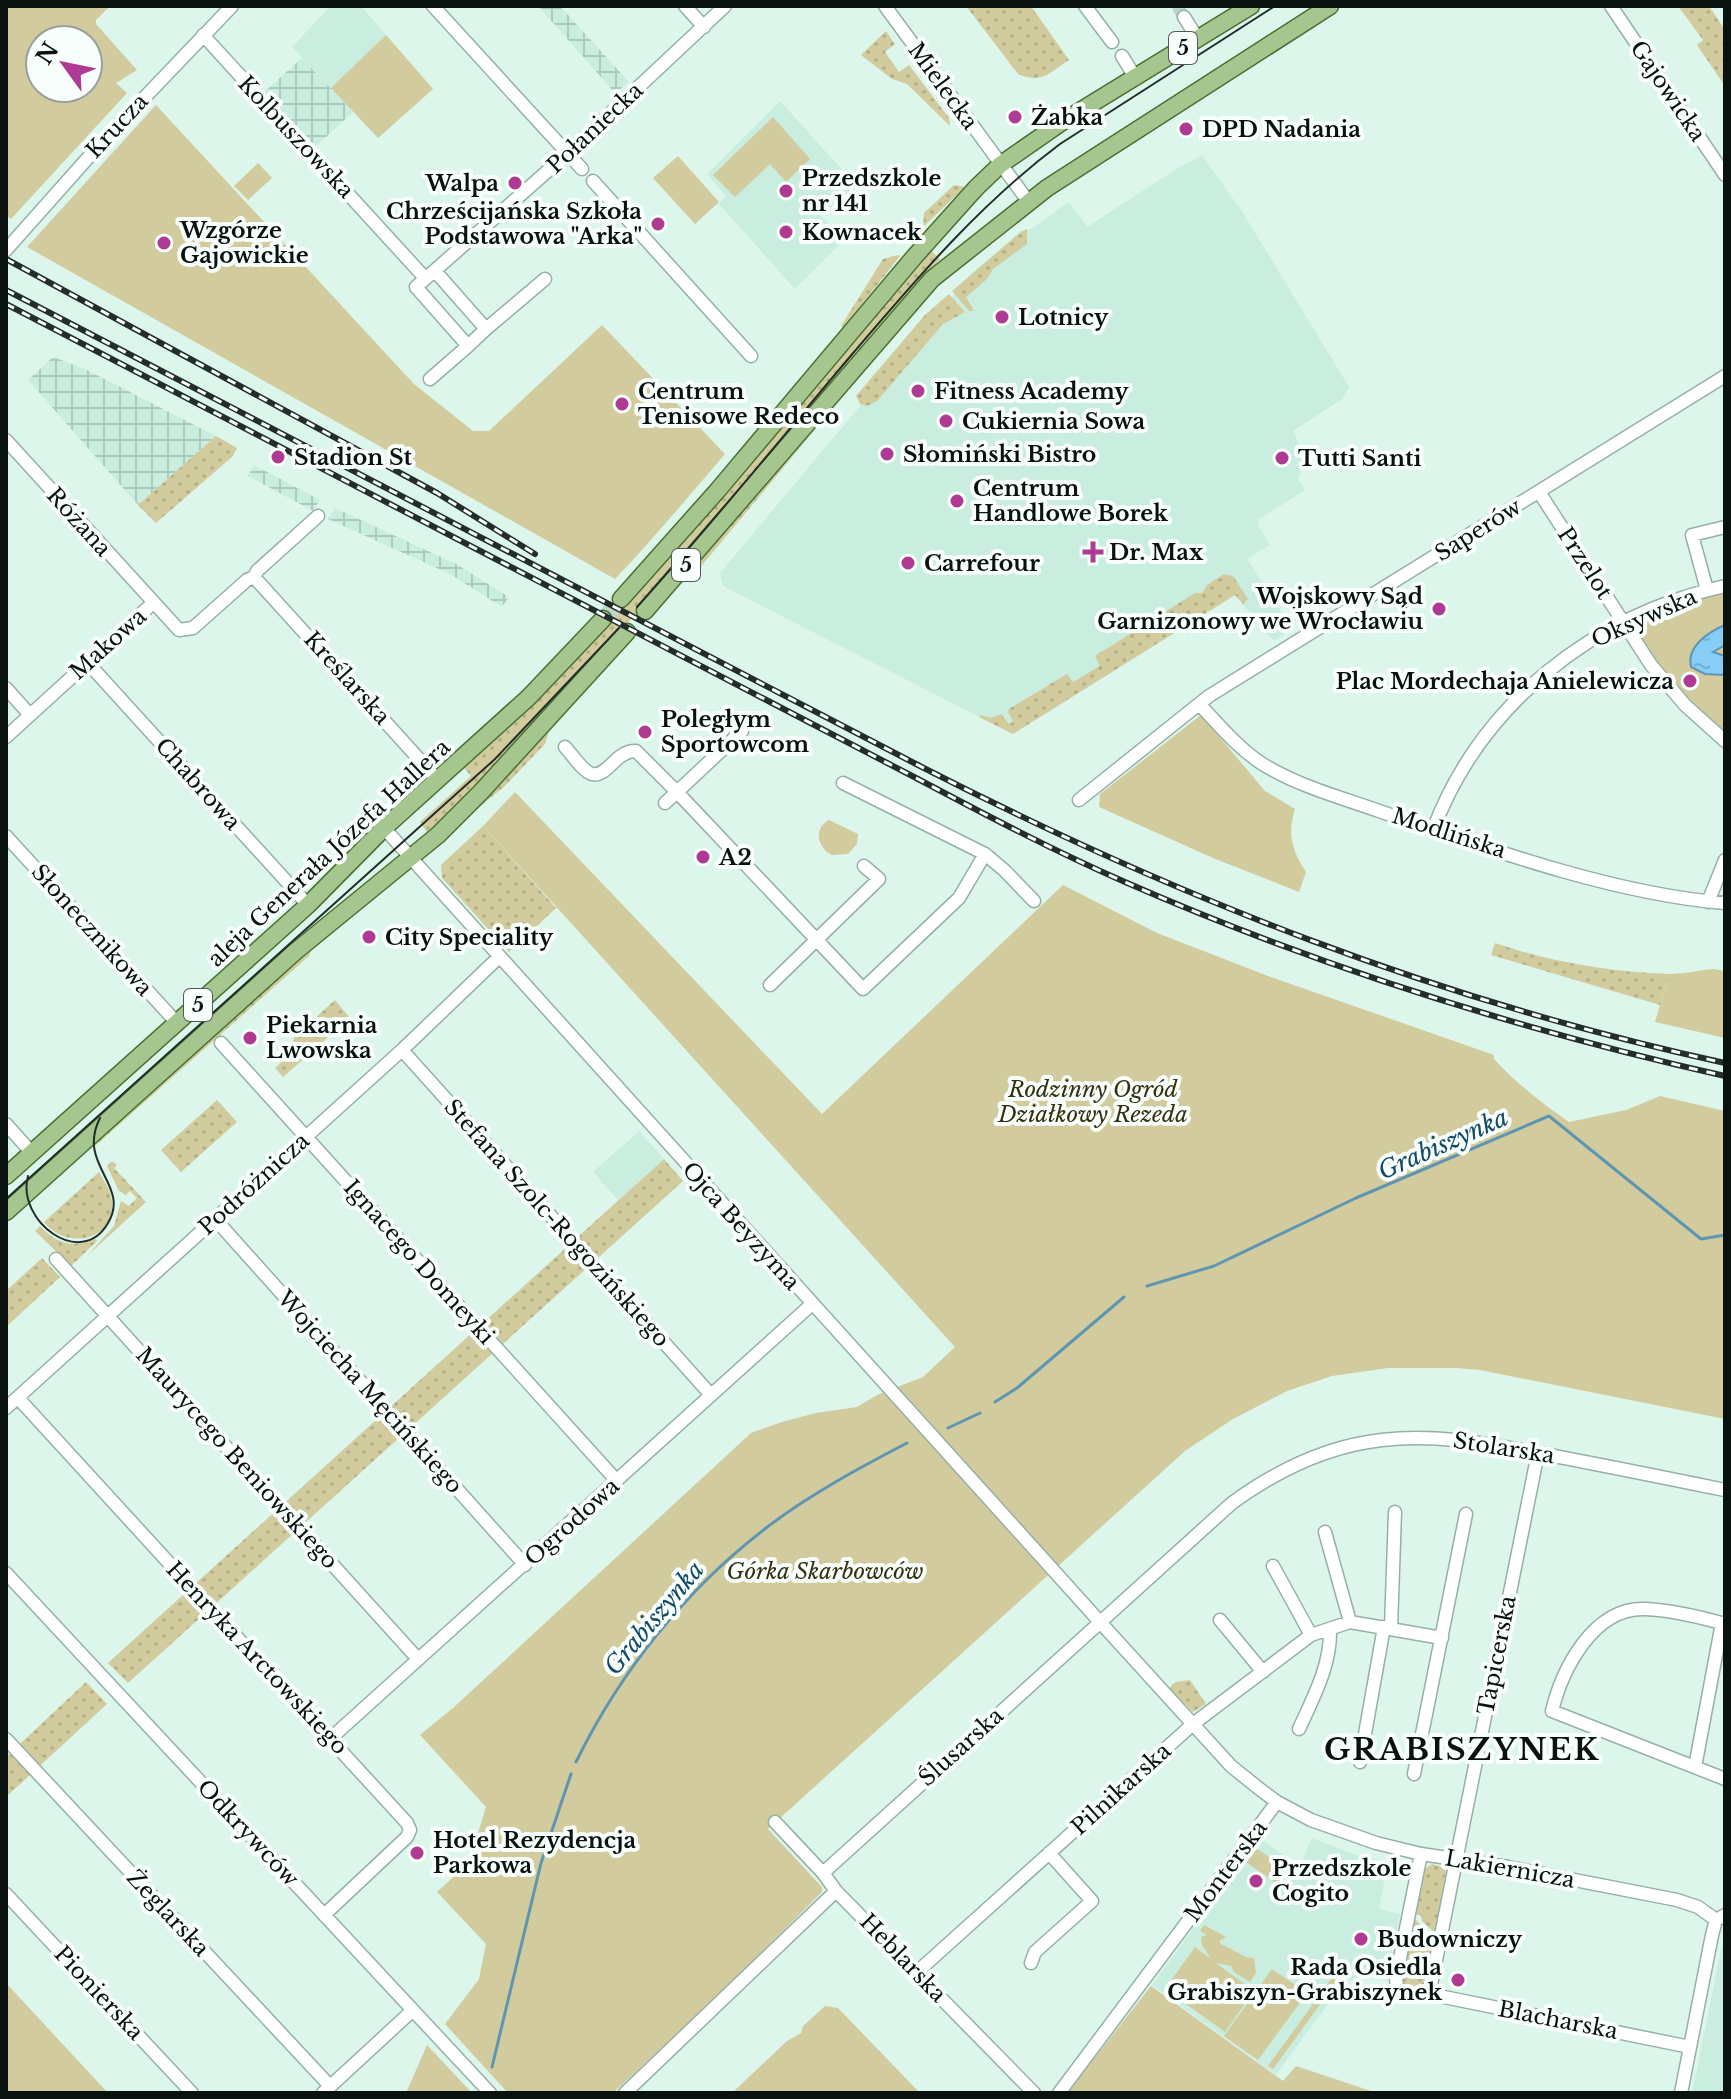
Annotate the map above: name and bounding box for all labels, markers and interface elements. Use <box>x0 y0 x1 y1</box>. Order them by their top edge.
north arrow <box>24 24 104 104</box>
road number: 5 <box>1169 32 1197 64</box>
street label: Gajowicka <box>1624 35 1712 147</box>
text: N <box>31 37 65 69</box>
street label: Mielecka <box>902 37 984 136</box>
street label: Kolbuszowska <box>232 70 360 204</box>
street label: Połaniecka <box>542 76 649 179</box>
street label: Krucza <box>80 87 154 164</box>
place label: Żabka <box>1031 104 1104 131</box>
marker: Żabka <box>1006 108 1024 126</box>
place label: DPD Nadania <box>1202 116 1361 143</box>
marker: DPD Nadania <box>1177 120 1195 138</box>
place label: Przedszkole nr 141 <box>802 165 941 217</box>
place label: Walpa <box>424 170 499 197</box>
marker: Walpa <box>506 174 524 192</box>
marker: Przedszkole nr 141 <box>777 182 795 200</box>
place label: Chrześcijańska Szkoła Podstawowa "Arka" <box>386 198 642 250</box>
marker: Chrześcijańska Szkoła Podstawowa "Arka" <box>649 215 667 233</box>
place label: Wzgórze Gajowickie <box>179 217 309 269</box>
place label: Kownacek <box>802 219 922 246</box>
marker: Kownacek <box>777 223 795 241</box>
marker: Wzgórze Gajowickie <box>155 234 173 252</box>
place label: Lotnicy <box>1018 304 1109 331</box>
marker: Lotnicy <box>993 308 1011 326</box>
place label: Centrum Tenisowe Redeco <box>638 378 839 430</box>
place label: Fitness Academy <box>934 378 1129 405</box>
marker: Fitness Academy <box>909 382 927 400</box>
marker: Centrum Tenisowe Redeco <box>613 395 631 413</box>
place label: Cukiernia Sowa <box>962 408 1145 435</box>
marker: Cukiernia Sowa <box>937 412 955 430</box>
place label: Słomiński Bistro <box>903 441 1096 468</box>
place label: Stadion St <box>294 444 413 471</box>
marker: Słomiński Bistro <box>878 445 896 463</box>
place label: Tutti Santi <box>1298 445 1421 472</box>
marker: Stadion St <box>269 448 287 466</box>
marker: Tutti Santi <box>1273 449 1291 467</box>
place label: Centrum Handlowe Borek <box>973 475 1168 527</box>
street label: Różana <box>41 482 117 563</box>
marker: Centrum Handlowe Borek <box>948 492 966 510</box>
street label: Saperów <box>1430 493 1526 567</box>
street label: Przelot <box>1552 522 1619 605</box>
place label: Dr. Max <box>1109 539 1204 566</box>
marker: Dr. Max <box>1084 543 1102 561</box>
road number: 5 <box>672 549 700 581</box>
place label: Carrefour <box>924 550 1040 577</box>
marker: Carrefour <box>899 554 917 572</box>
place label: Wojskowy Sąd Garnizonowy we Wrocławiu <box>1097 583 1423 635</box>
street label: Oksywska <box>1587 583 1702 653</box>
marker: Wojskowy Sąd Garnizonowy we Wrocławiu <box>1430 600 1448 618</box>
street label: Makowa <box>64 602 152 685</box>
street label: Kreślarska <box>298 626 396 731</box>
place label: Plac Mordechaja Anielewicza <box>1336 668 1674 695</box>
marker: Plac Mordechaja Anielewicza <box>1681 672 1699 690</box>
place label: Poległym Sportowcom <box>661 706 809 758</box>
marker: Poległym Sportowcom <box>636 723 654 741</box>
street label: Chabrowa <box>150 733 247 836</box>
street label: aleja Generała Józefa Hallera <box>202 733 456 972</box>
street label: Modlińska <box>1389 802 1510 864</box>
place label: A2 <box>718 844 752 871</box>
marker: A2 <box>694 848 712 866</box>
street label: Słonecznikowa <box>26 859 159 1002</box>
place label: City Speciality <box>385 924 554 951</box>
marker: City Speciality <box>360 928 378 946</box>
road number: 5 <box>184 989 212 1021</box>
place label: Piekarnia Lwowska <box>266 1012 378 1064</box>
marker: Piekarnia Lwowska <box>241 1029 259 1047</box>
park label: Rodzinny Ogród Działkowy Rezeda <box>997 1076 1188 1128</box>
street label: Stefana Szolc-Rogozińskiego <box>439 1094 675 1352</box>
water label: Grabiszynka <box>1373 1102 1513 1186</box>
street label: Podróżnicza <box>193 1127 315 1241</box>
street label: Ojca Beyzyma <box>676 1156 806 1296</box>
street label: Ignacego Domeyki <box>338 1174 500 1350</box>
street label: Wojciecha Męcińskiego <box>271 1284 468 1499</box>
street label: Maurycego Beniowskiego <box>130 1342 344 1574</box>
street label: Stolarska <box>1451 1427 1557 1469</box>
street label: Ogrodowa <box>519 1472 625 1572</box>
water label: Grabiszynka <box>598 1555 710 1681</box>
street label: Henryka Arctowskiego <box>161 1556 353 1760</box>
park label: Górka Skarbowców <box>727 1558 923 1585</box>
street label: Tapicerska <box>1472 1592 1522 1717</box>
street label: Ślusarska <box>912 1701 1009 1792</box>
district label: GRABISZYNEK <box>1324 1731 1600 1768</box>
street label: Pilnikarska <box>1066 1737 1177 1841</box>
street label: Odkrywców <box>192 1774 305 1892</box>
street label: Monterska <box>1179 1814 1273 1927</box>
place label: Hotel Rezydencja Parkowa <box>433 1827 637 1879</box>
marker: Hotel Rezydencja Parkowa <box>408 1844 426 1862</box>
street label: Lakiernicza <box>1443 1844 1578 1894</box>
place label: Przedszkole Cogito <box>1272 1855 1411 1907</box>
street label: Żeglarska <box>121 1864 216 1962</box>
marker: Przedszkole Cogito <box>1247 1872 1265 1890</box>
street label: Heblarska <box>854 1908 952 2008</box>
place label: Budowniczy <box>1377 1926 1523 1953</box>
marker: Budowniczy <box>1352 1930 1370 1948</box>
street label: Pionierska <box>49 1940 150 2046</box>
place label: Rada Osiedla Grabiszyn-Grabiszynek <box>1167 1954 1442 2006</box>
marker: Rada Osiedla Grabiszyn-Grabiszynek <box>1449 1971 1467 1989</box>
street label: Blacharska <box>1496 1995 1621 2045</box>

